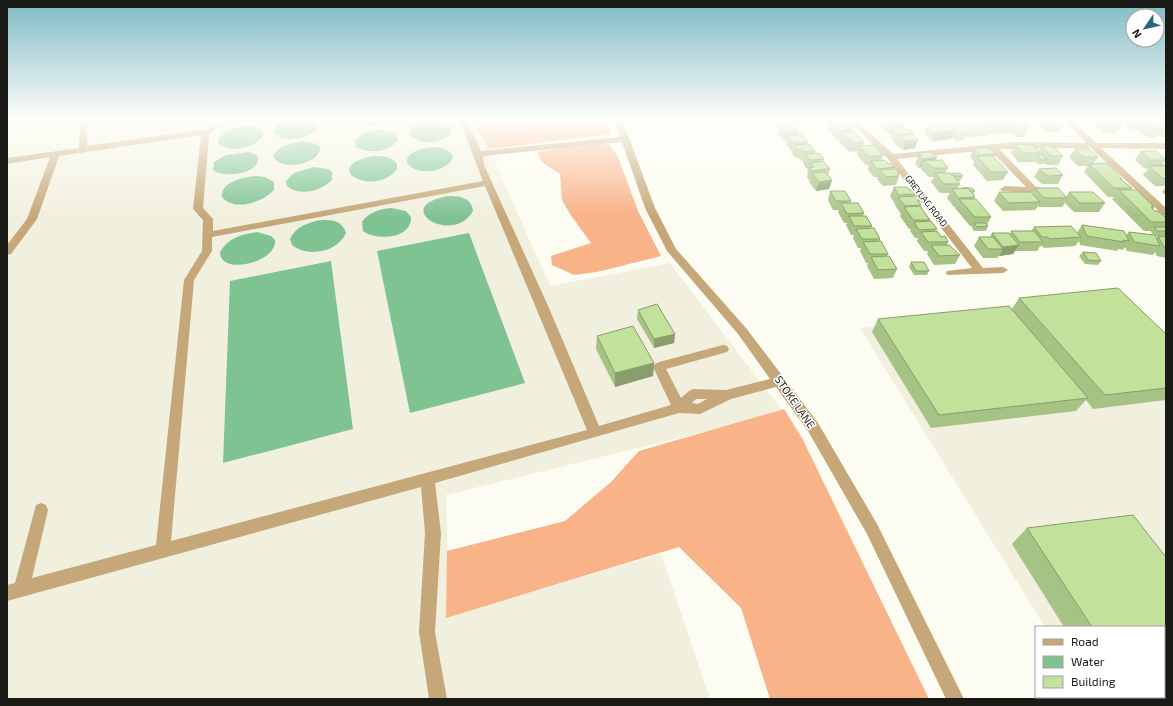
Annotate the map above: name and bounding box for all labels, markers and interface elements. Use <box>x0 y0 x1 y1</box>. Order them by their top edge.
north arrow <box>1125 8 1165 48</box>
text: N <box>1129 27 1144 41</box>
street label: GREYLAG ROAD <box>903 173 950 229</box>
street label: STOKE LANE <box>773 373 818 431</box>
legend <box>1035 626 1165 698</box>
text: Road <box>1071 634 1099 648</box>
text: Water <box>1071 654 1105 668</box>
text: Building <box>1071 674 1116 688</box>

